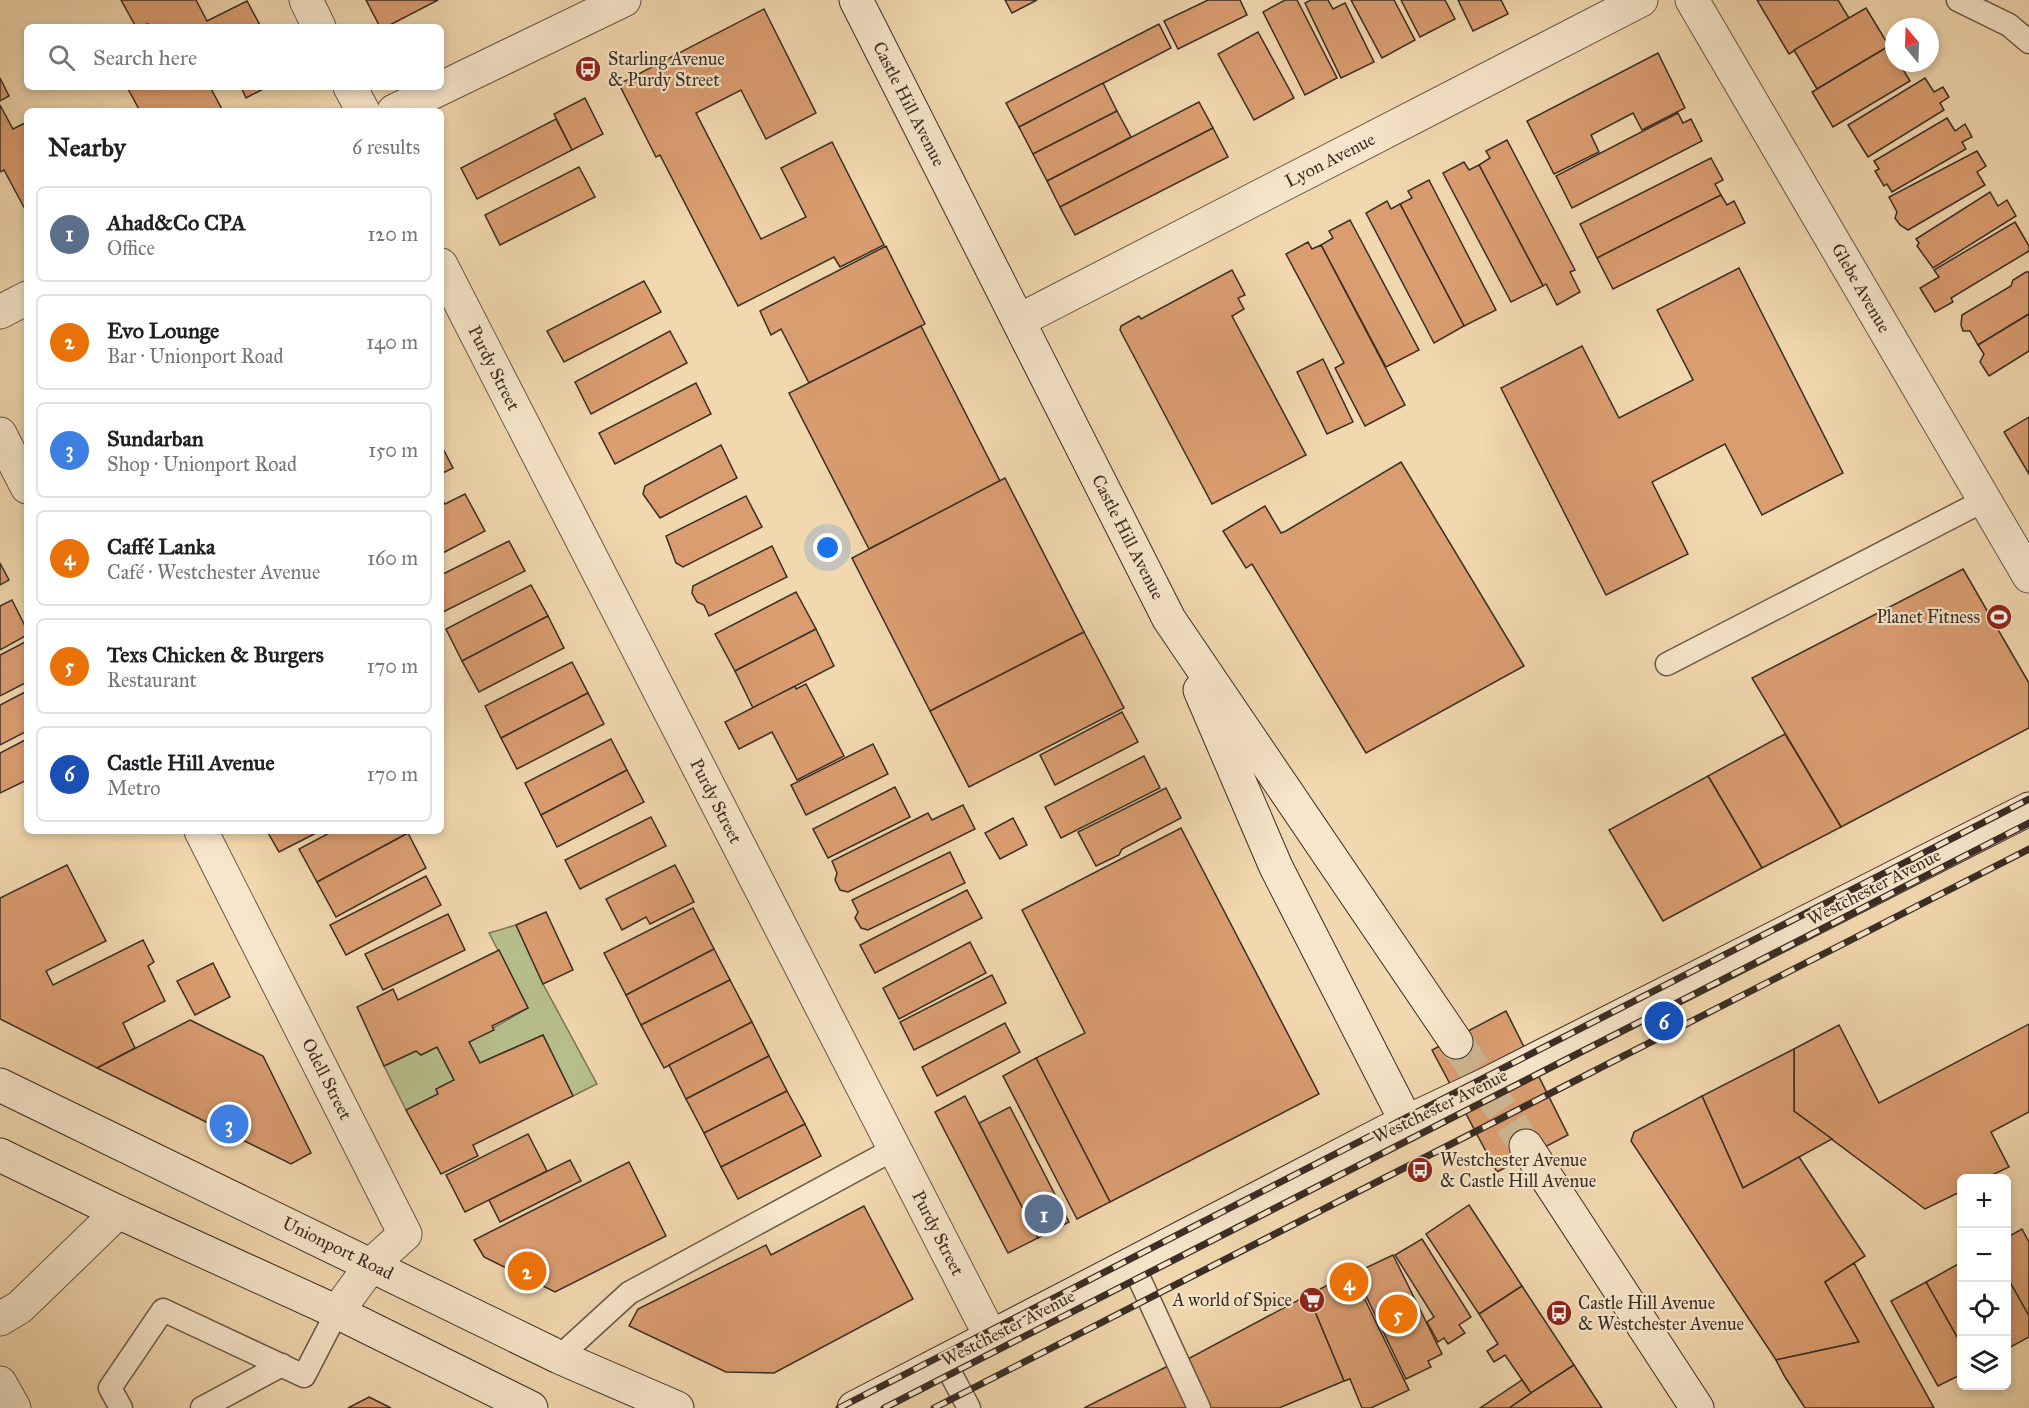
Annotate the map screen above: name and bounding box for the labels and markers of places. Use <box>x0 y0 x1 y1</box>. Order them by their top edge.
place label: Starling Avenue & Purdy Street <box>608 48 725 91</box>
bus stop icon: Starling Avenue & Purdy Street <box>573 54 603 84</box>
sports icon: Planet Fitness <box>1984 602 2014 632</box>
place label: Planet Fitness <box>1876 606 1980 628</box>
pin: 6 <box>1644 998 1684 1044</box>
pin: 3 <box>210 1102 248 1146</box>
place label: Westchester Avenue & Castle Hill Avenue <box>1440 1149 1596 1192</box>
bus stop icon: Westchester Avenue & Castle Hill Avenue <box>1405 1155 1435 1185</box>
pin: 1 <box>1024 1192 1064 1236</box>
pin: 2 <box>508 1248 546 1294</box>
pin: 4 <box>1330 1260 1368 1304</box>
supermarket icon: A world of Spice <box>1297 1285 1327 1315</box>
place label: A world of Spice <box>1171 1289 1292 1311</box>
pin: 5 <box>1378 1292 1418 1336</box>
place label: Castle Hill Avenue & Westchester Avenue <box>1578 1292 1744 1335</box>
bus stop icon: Castle Hill Avenue & Westchester Avenue <box>1544 1298 1574 1328</box>

